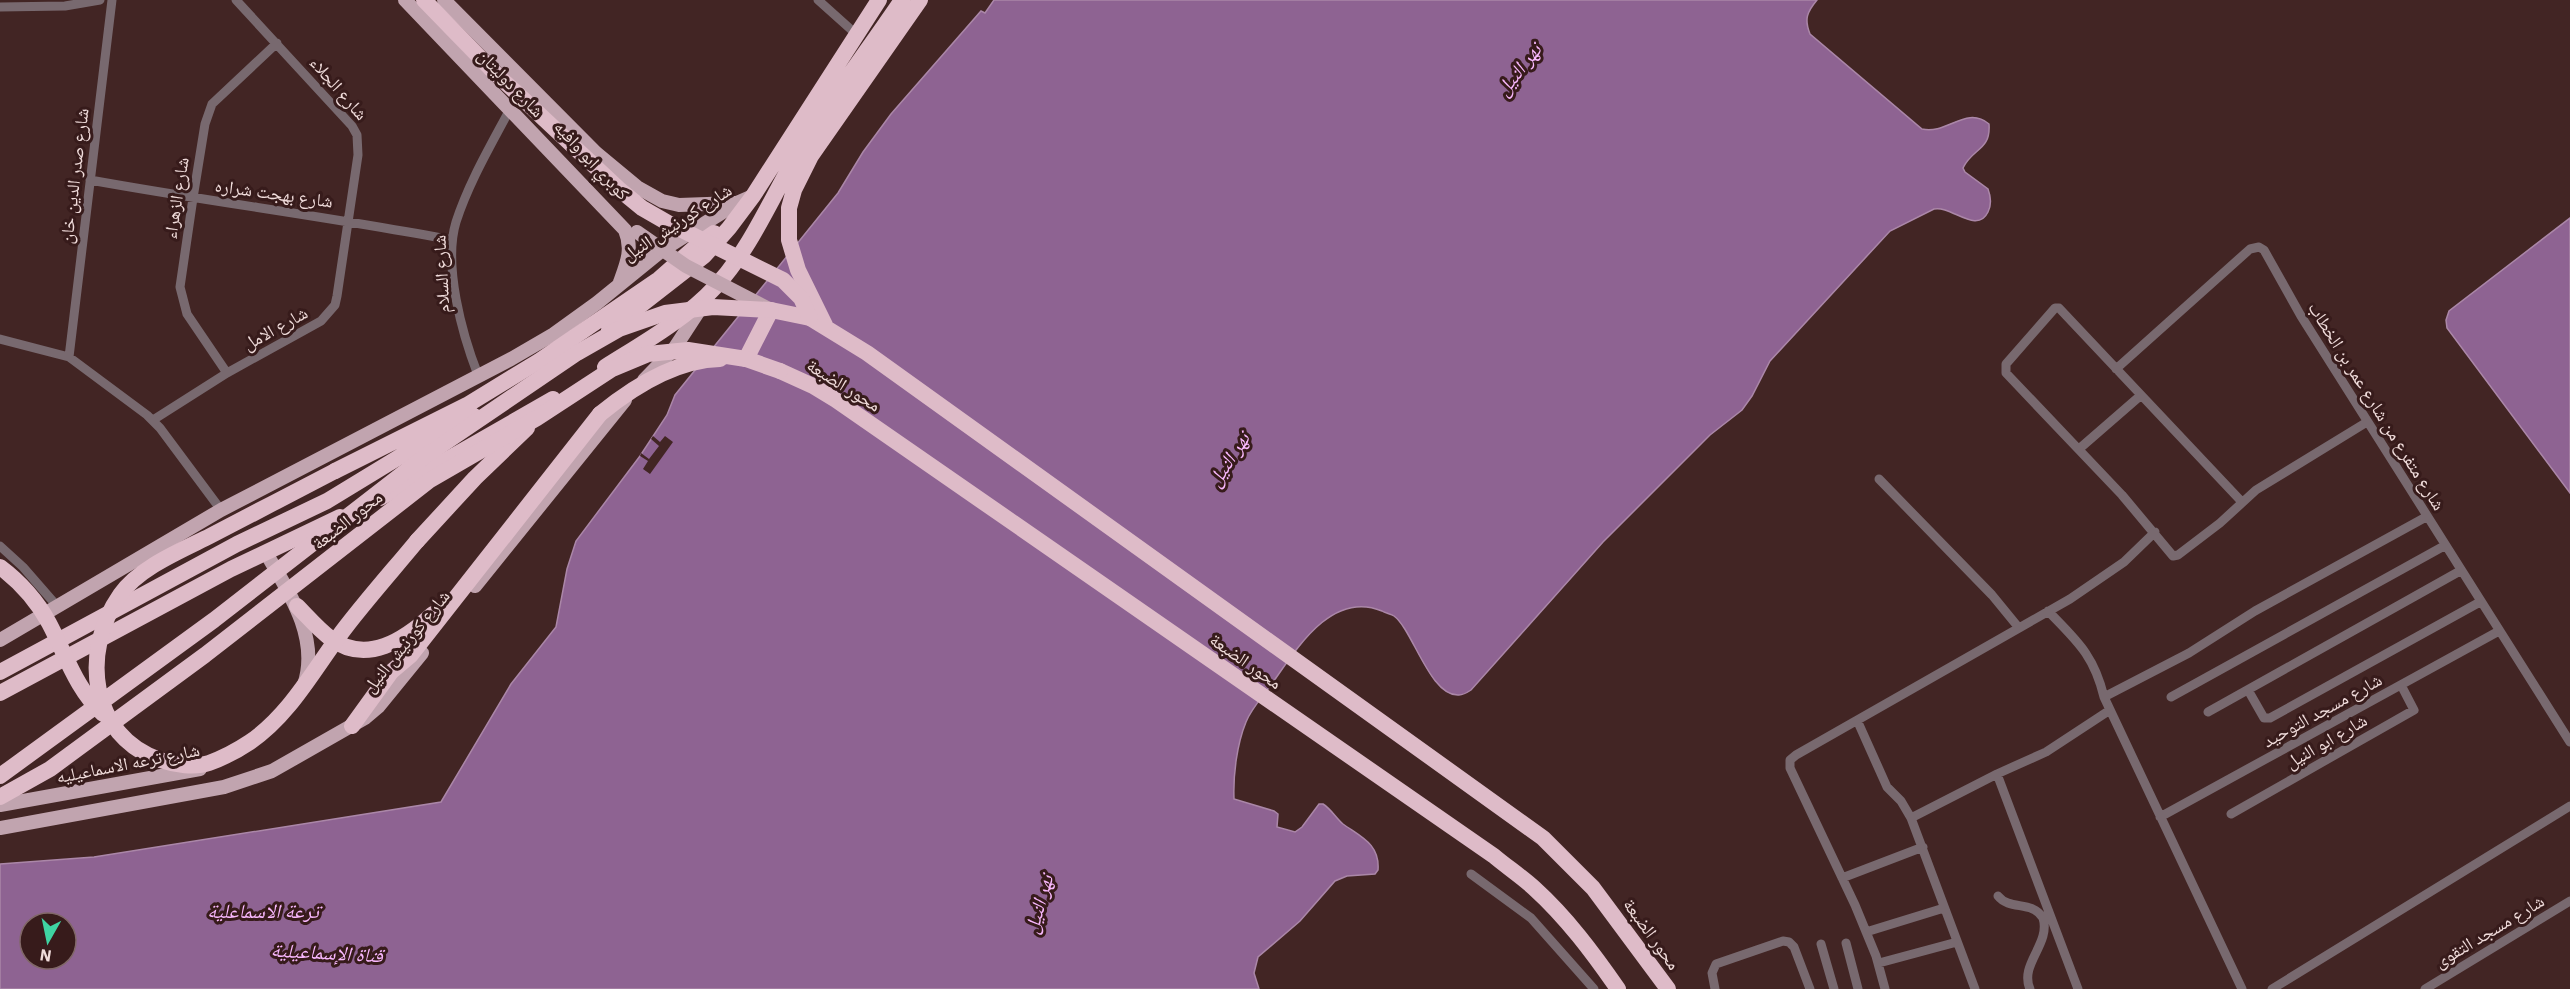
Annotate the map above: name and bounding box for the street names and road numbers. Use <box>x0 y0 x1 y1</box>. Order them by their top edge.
street label: شارع دوليتان <box>473 44 549 122</box>
street label: شارع الجلاء <box>305 51 373 125</box>
street label: شارع صدر الدين خان <box>54 107 94 245</box>
street label: كوبري ابو وافيه <box>547 115 635 207</box>
street label: شارع الزهراء <box>158 156 194 240</box>
street label: شارع بهجت شراره <box>214 173 334 213</box>
street label: شارع كورنيش النيل <box>618 178 736 266</box>
street label: شارع السلام <box>427 234 456 314</box>
street label: شارع متفرع من شارع عمر بن الخطاب <box>2303 297 2451 515</box>
street label: شارع الامل <box>238 301 312 355</box>
street label: محور الضبعة <box>803 353 885 417</box>
street label: محور الضبعة <box>307 485 387 555</box>
street label: شارع كورنيش النيل <box>357 585 455 697</box>
street label: محور الضبعة <box>1206 628 1286 694</box>
street label: شارع مسجد التوحيد <box>2258 668 2386 752</box>
street label: شارع ابو النيل <box>2281 708 2371 774</box>
street label: شارع ترعه الاسماعيليه <box>54 738 202 788</box>
street label: شارع مسجد التقوى <box>2430 889 2548 973</box>
street label: محور الضبعة <box>1618 894 1686 974</box>

